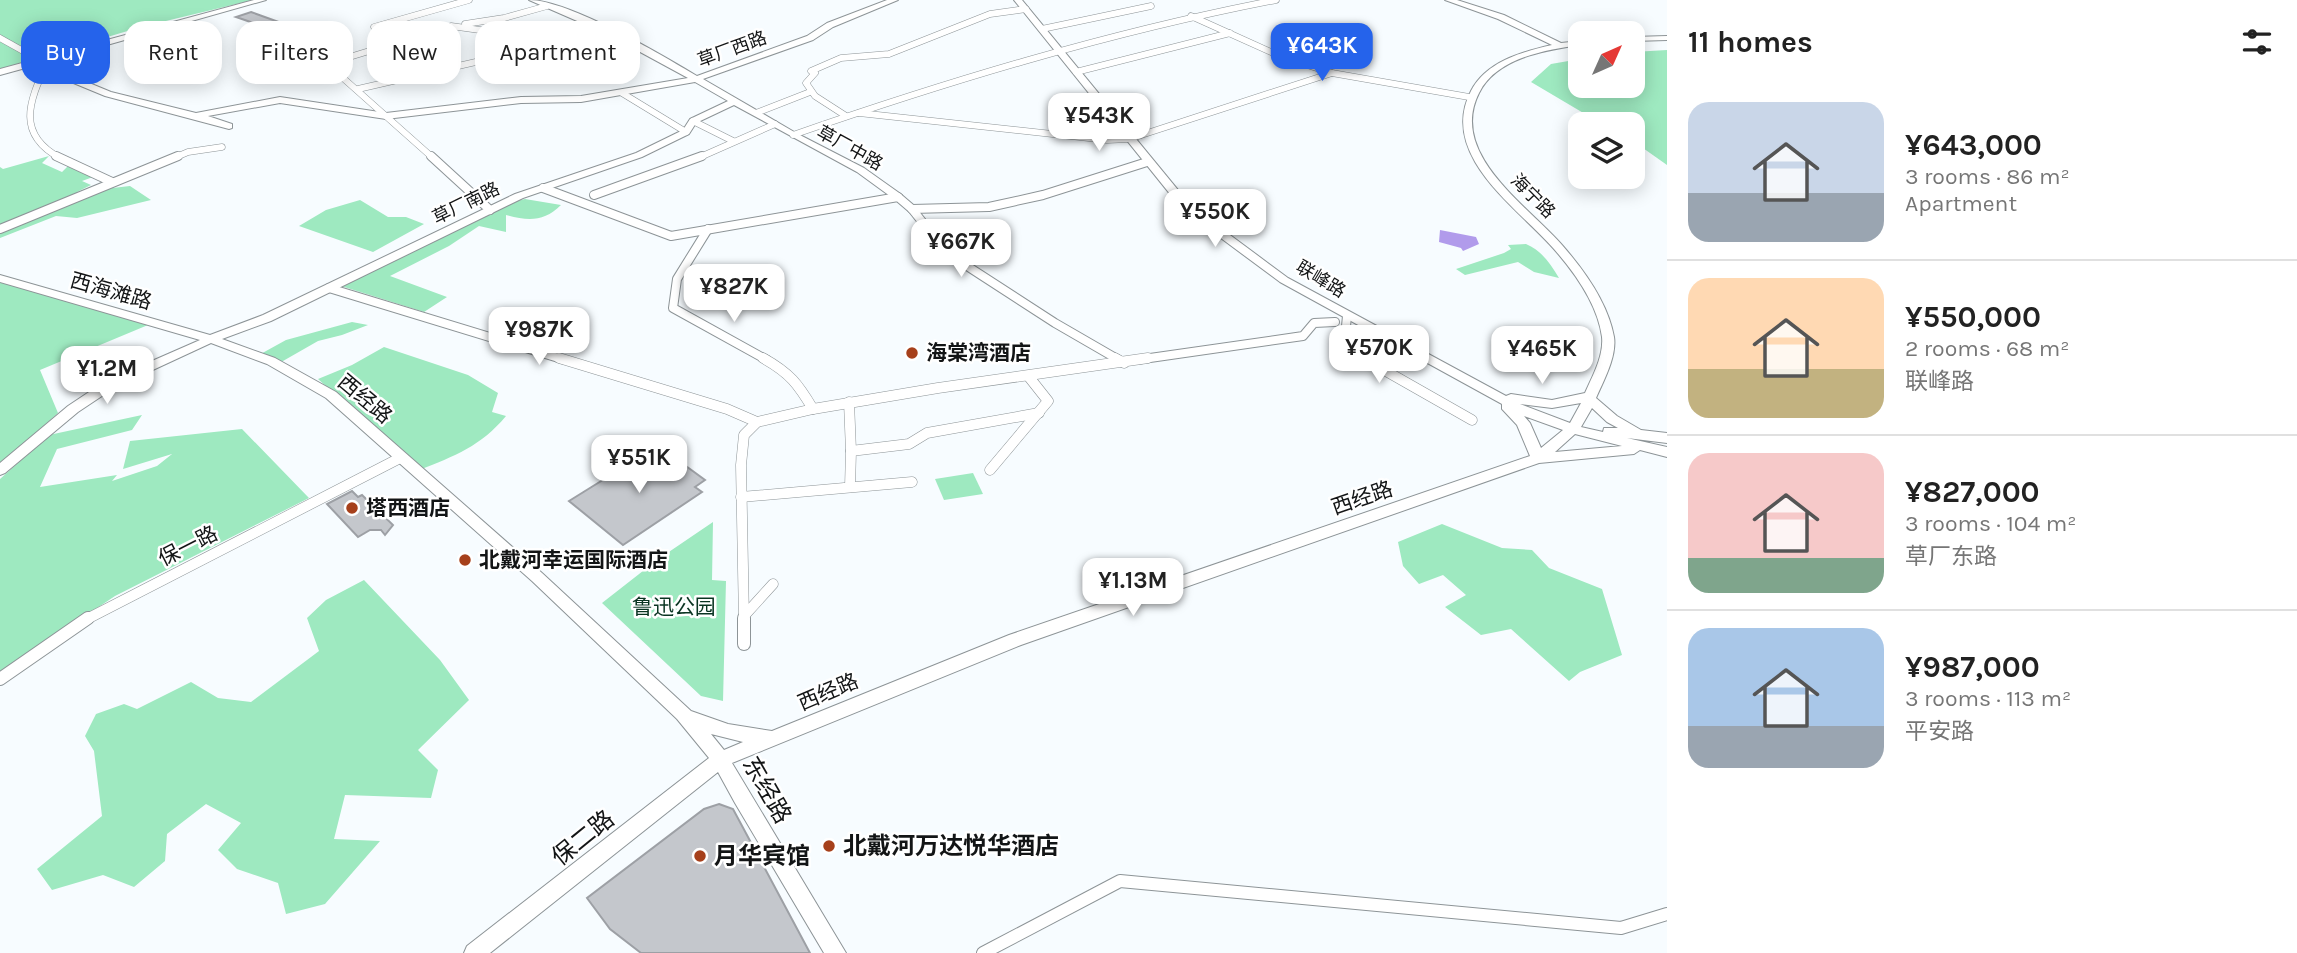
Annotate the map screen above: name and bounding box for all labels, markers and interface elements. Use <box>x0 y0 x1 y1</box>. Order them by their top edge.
chip: Buy <box>21 21 110 84</box>
chip: Rent <box>124 21 222 84</box>
chip: Filters <box>236 21 353 84</box>
chip: New <box>367 21 461 84</box>
chip: Apartment <box>475 21 640 84</box>
north arrow <box>1568 21 1645 98</box>
map controls <box>1568 21 1645 189</box>
icon: filters <box>2238 23 2276 61</box>
pin: ¥643K <box>1273 24 1371 83</box>
text: 11 homes <box>1688 24 1813 60</box>
street label: 草厂西路 <box>694 26 770 72</box>
text: ¥643K <box>1287 32 1357 59</box>
pin: ¥543K <box>1050 94 1148 153</box>
text: ¥543K <box>1064 102 1134 129</box>
button: layers <box>1568 112 1645 189</box>
street label: 草厂中路 <box>813 121 887 175</box>
text: ¥643,000 <box>1905 127 2042 163</box>
icon: home <box>1744 130 1828 214</box>
text: 3 rooms · 86 m² <box>1905 163 2070 190</box>
street label: 海宁路 <box>1506 169 1560 223</box>
street label: 草厂南路 <box>429 177 503 229</box>
pin: ¥550K <box>1166 190 1264 249</box>
text: Apartment <box>1905 190 2017 217</box>
text: ¥550K <box>1180 198 1250 225</box>
pin: ¥667K <box>912 219 1010 279</box>
text: ¥667K <box>927 228 995 255</box>
street label: 联峰路 <box>1292 256 1350 302</box>
pin: ¥827K <box>685 264 783 324</box>
street label: 西海滩路 <box>67 268 155 314</box>
text: ¥827K <box>700 273 768 300</box>
text: ¥550,000 <box>1905 299 2041 335</box>
icon: home <box>1744 306 1828 390</box>
pin: ¥987K <box>490 308 588 367</box>
text: ¥987K <box>505 316 573 343</box>
pin: ¥570K <box>1330 326 1428 385</box>
pin: ¥465K <box>1493 326 1591 386</box>
text: ¥570K <box>1345 334 1413 361</box>
text: ¥465K <box>1507 335 1577 362</box>
text: 2 rooms · 68 m² <box>1905 335 2069 362</box>
place label: 海棠湾酒店 <box>926 341 1031 365</box>
marker: 海棠湾酒店 <box>904 345 920 361</box>
pin: ¥1.2M <box>58 346 156 406</box>
text: ¥1.2M <box>77 355 137 382</box>
text: 联峰路 <box>1905 368 1974 395</box>
street label: 西经路 <box>333 370 397 428</box>
pin: ¥551K <box>590 435 688 495</box>
text: ¥551K <box>607 444 671 471</box>
text: ¥827,000 <box>1905 474 2040 510</box>
street label: 西经路 <box>1328 476 1396 520</box>
icon: home <box>1744 481 1828 565</box>
place label: 塔西酒店 <box>366 496 450 520</box>
marker: 塔西酒店 <box>344 500 360 516</box>
text: 3 rooms · 104 m² <box>1905 510 2076 537</box>
street label: 保一路 <box>154 521 222 571</box>
text: 草厂东路 <box>1905 543 1997 570</box>
place label: 北戴河幸运国际酒店 <box>479 548 668 572</box>
marker: 北戴河幸运国际酒店 <box>457 552 473 568</box>
pin: ¥1.13M <box>1076 558 1190 618</box>
text: ¥1.13M <box>1098 567 1168 594</box>
park label: 鲁迅公园 <box>632 595 716 619</box>
text: ¥987,000 <box>1905 649 2040 685</box>
icon: home <box>1744 656 1828 740</box>
street label: 西经路 <box>794 669 862 715</box>
text: 3 rooms · 113 m² <box>1905 685 2071 712</box>
text: 平安路 <box>1905 718 1974 745</box>
street label: 东经路 <box>737 752 797 828</box>
street label: 保二路 <box>546 804 620 872</box>
place label: 北戴河万达悦华酒店 <box>843 832 1059 860</box>
marker: 北戴河万达悦华酒店 <box>821 838 837 854</box>
place label: 月华宾馆 <box>714 842 810 870</box>
marker: 月华宾馆 <box>692 848 708 864</box>

